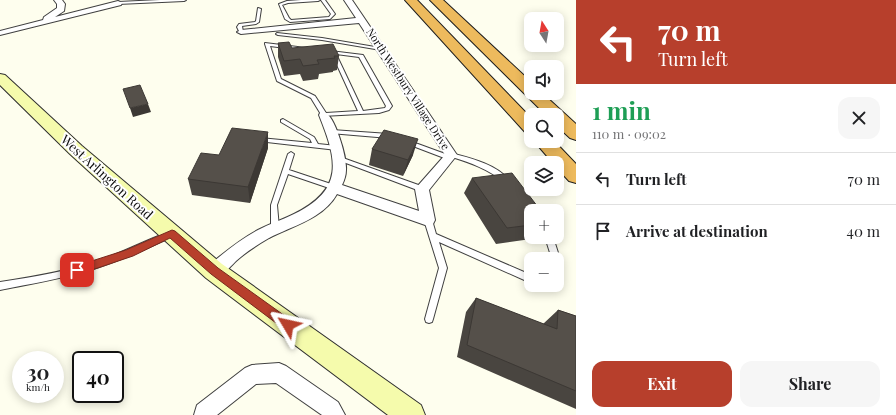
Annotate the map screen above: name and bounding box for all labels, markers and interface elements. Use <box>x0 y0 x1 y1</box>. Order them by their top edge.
text: 70 m <box>658 11 721 48</box>
north arrow <box>524 12 564 52</box>
map controls <box>524 12 564 292</box>
icon: left <box>592 16 644 68</box>
street label: North Westbury Village Drive <box>363 25 454 153</box>
text: Turn left <box>658 47 728 71</box>
button: sound <box>524 60 564 100</box>
text: 1 min <box>592 94 651 126</box>
button: close <box>838 97 880 139</box>
button: search <box>524 108 564 148</box>
text: 110 m · 09:02 <box>592 125 666 142</box>
street label: West Arlington Road <box>57 130 157 223</box>
button: layers <box>524 156 564 196</box>
icon: left <box>592 168 614 190</box>
text: Turn left <box>626 169 687 189</box>
text: 70 m <box>848 169 880 189</box>
button: + <box>524 204 564 244</box>
icon: arrive <box>592 220 614 242</box>
text: Arrive at destination <box>626 221 768 241</box>
text: 40 m <box>847 221 880 241</box>
button: − <box>524 252 564 292</box>
pin <box>60 253 94 287</box>
icon: arrive <box>66 259 88 281</box>
position arrow <box>267 304 309 346</box>
speed limit sign: 40 <box>72 351 124 403</box>
text: 30 <box>27 358 49 385</box>
button: Exit <box>592 361 732 407</box>
button: Share <box>740 361 880 407</box>
text: km/h <box>26 380 50 394</box>

